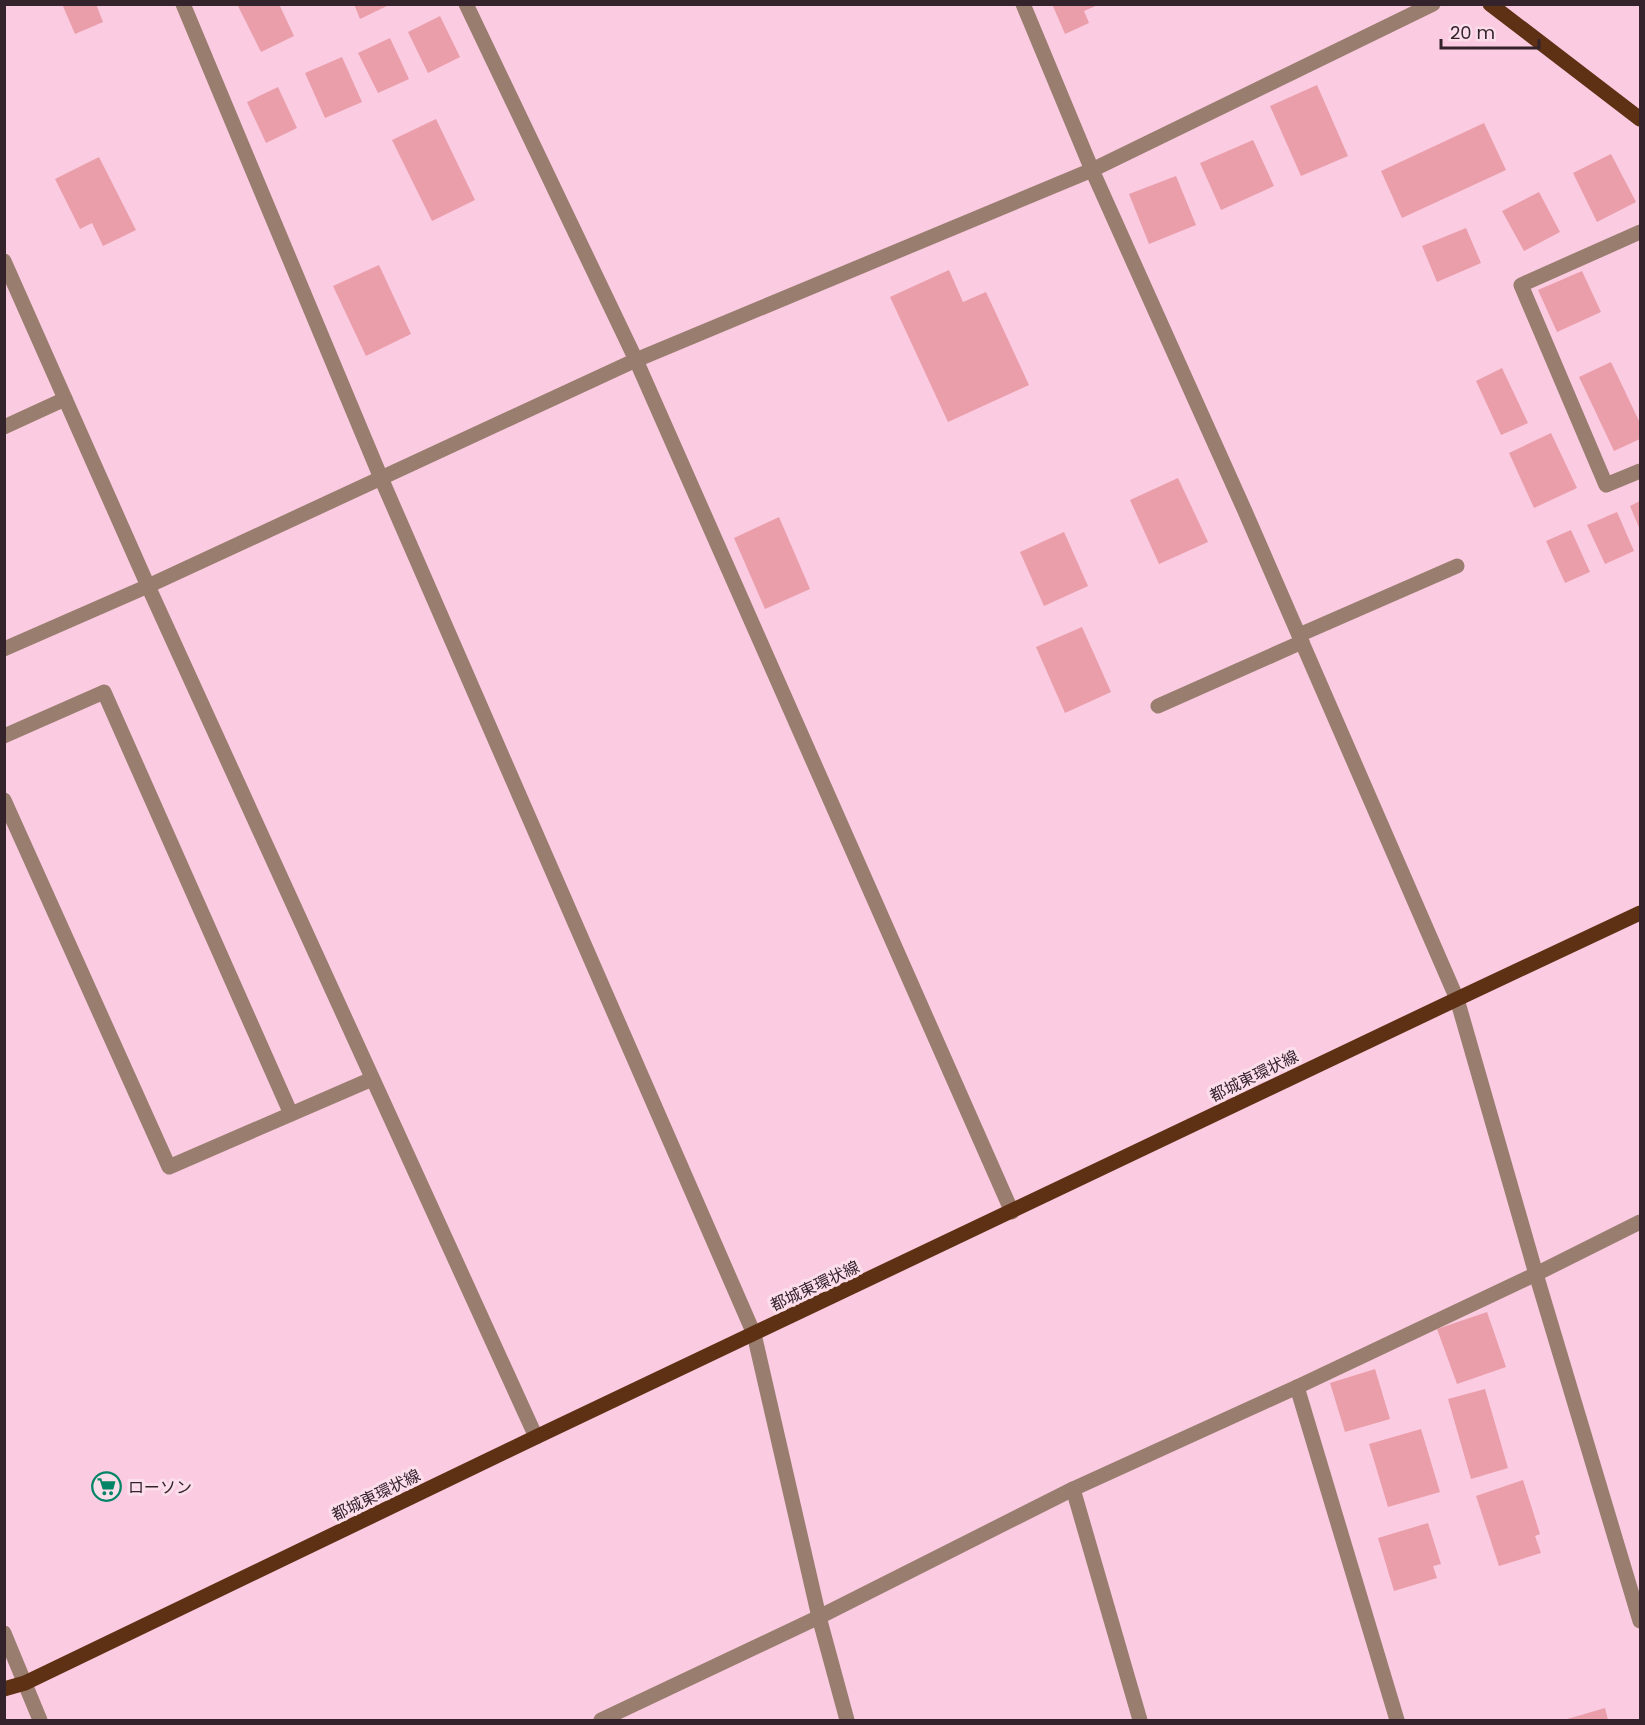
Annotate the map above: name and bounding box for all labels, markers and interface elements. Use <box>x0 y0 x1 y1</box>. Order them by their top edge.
scale bar <box>1441 12 1538 50</box>
text: 20 m <box>1450 20 1495 45</box>
street label: 都城東環状線 <box>1206 1045 1302 1107</box>
street label: 都城東環状線 <box>767 1255 863 1317</box>
street label: 都城東環状線 <box>328 1464 424 1526</box>
supermarket icon: ローソン <box>91 1471 123 1503</box>
place label: ローソン <box>128 1476 192 1499</box>

